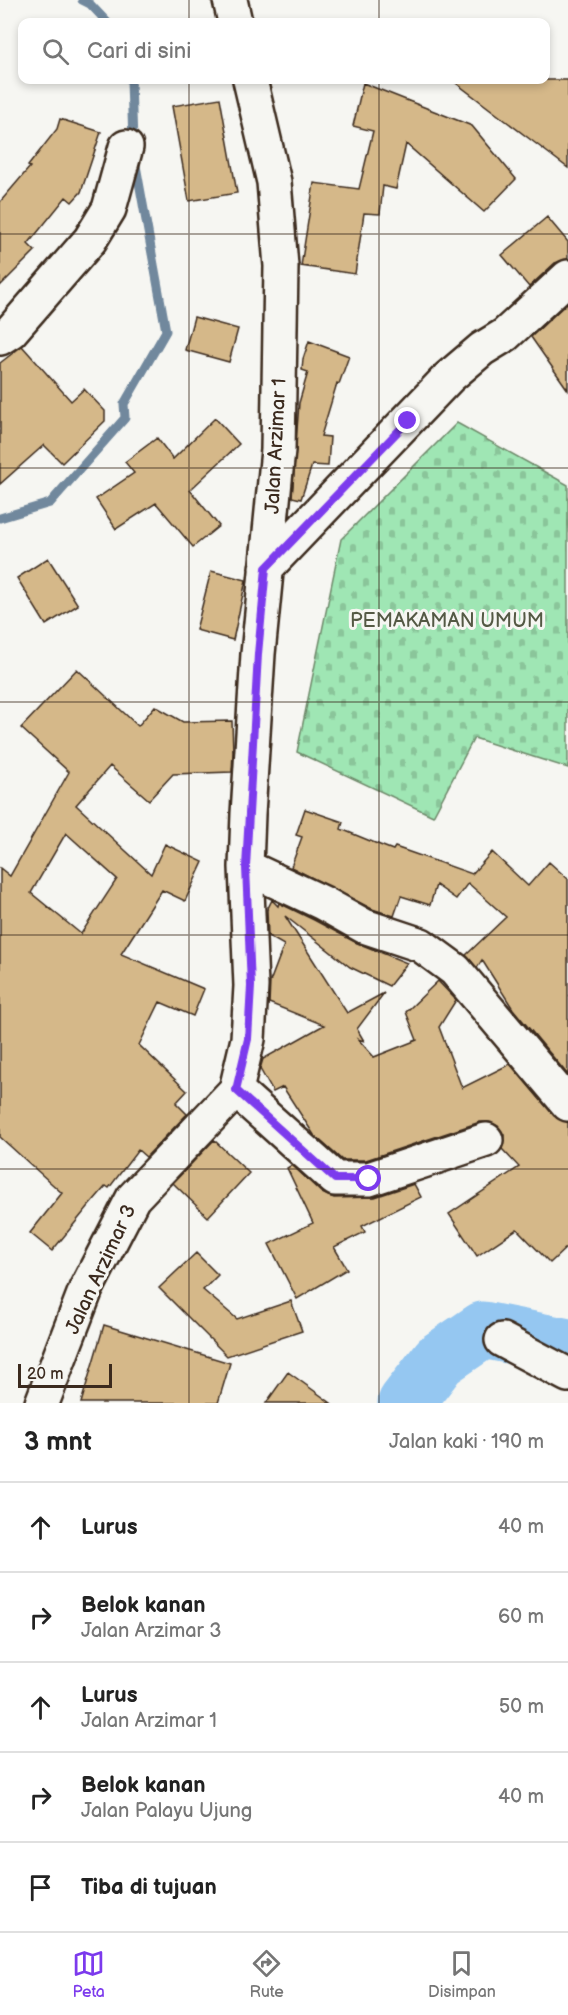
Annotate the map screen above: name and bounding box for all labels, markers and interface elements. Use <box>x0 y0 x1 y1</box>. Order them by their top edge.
search box <box>18 18 550 84</box>
icon: search <box>39 35 72 68</box>
text: Cari di sini <box>87 38 191 65</box>
street label: Jalan Arzimar 1 <box>260 378 292 515</box>
route end <box>394 407 420 433</box>
park label: PEMAKAMAN UMUM <box>350 609 544 633</box>
route start <box>355 1165 381 1191</box>
street label: Jalan Arzimar 3 <box>60 1201 141 1338</box>
scale bar <box>18 1361 112 1388</box>
text: 20 m <box>27 1365 63 1384</box>
text: 3 mnt <box>24 1427 92 1458</box>
text: Jalan kaki · 190 m <box>389 1430 544 1454</box>
icon: ahead <box>24 1511 57 1544</box>
text: Lurus <box>81 1514 137 1541</box>
text: 40 m <box>498 1515 544 1539</box>
text: Belok kanan <box>81 1592 206 1619</box>
icon: right <box>24 1601 57 1634</box>
text: 60 m <box>498 1605 544 1629</box>
text: Jalan Arzimar 3 <box>81 1619 221 1643</box>
text: Lurus <box>81 1682 137 1709</box>
icon: ahead <box>24 1691 57 1724</box>
text: 50 m <box>499 1695 544 1719</box>
text: Jalan Arzimar 1 <box>81 1709 217 1733</box>
text: Belok kanan <box>81 1772 206 1799</box>
icon: right <box>24 1781 57 1814</box>
text: 40 m <box>498 1785 544 1809</box>
text: Jalan Palayu Ujung <box>81 1799 252 1823</box>
icon: arrive <box>24 1871 57 1904</box>
text: Tiba di tujuan <box>81 1874 217 1901</box>
tab: Peta <box>72 1947 105 2002</box>
tab: Rute <box>250 1947 284 2002</box>
tab: Disimpan <box>428 1947 496 2002</box>

